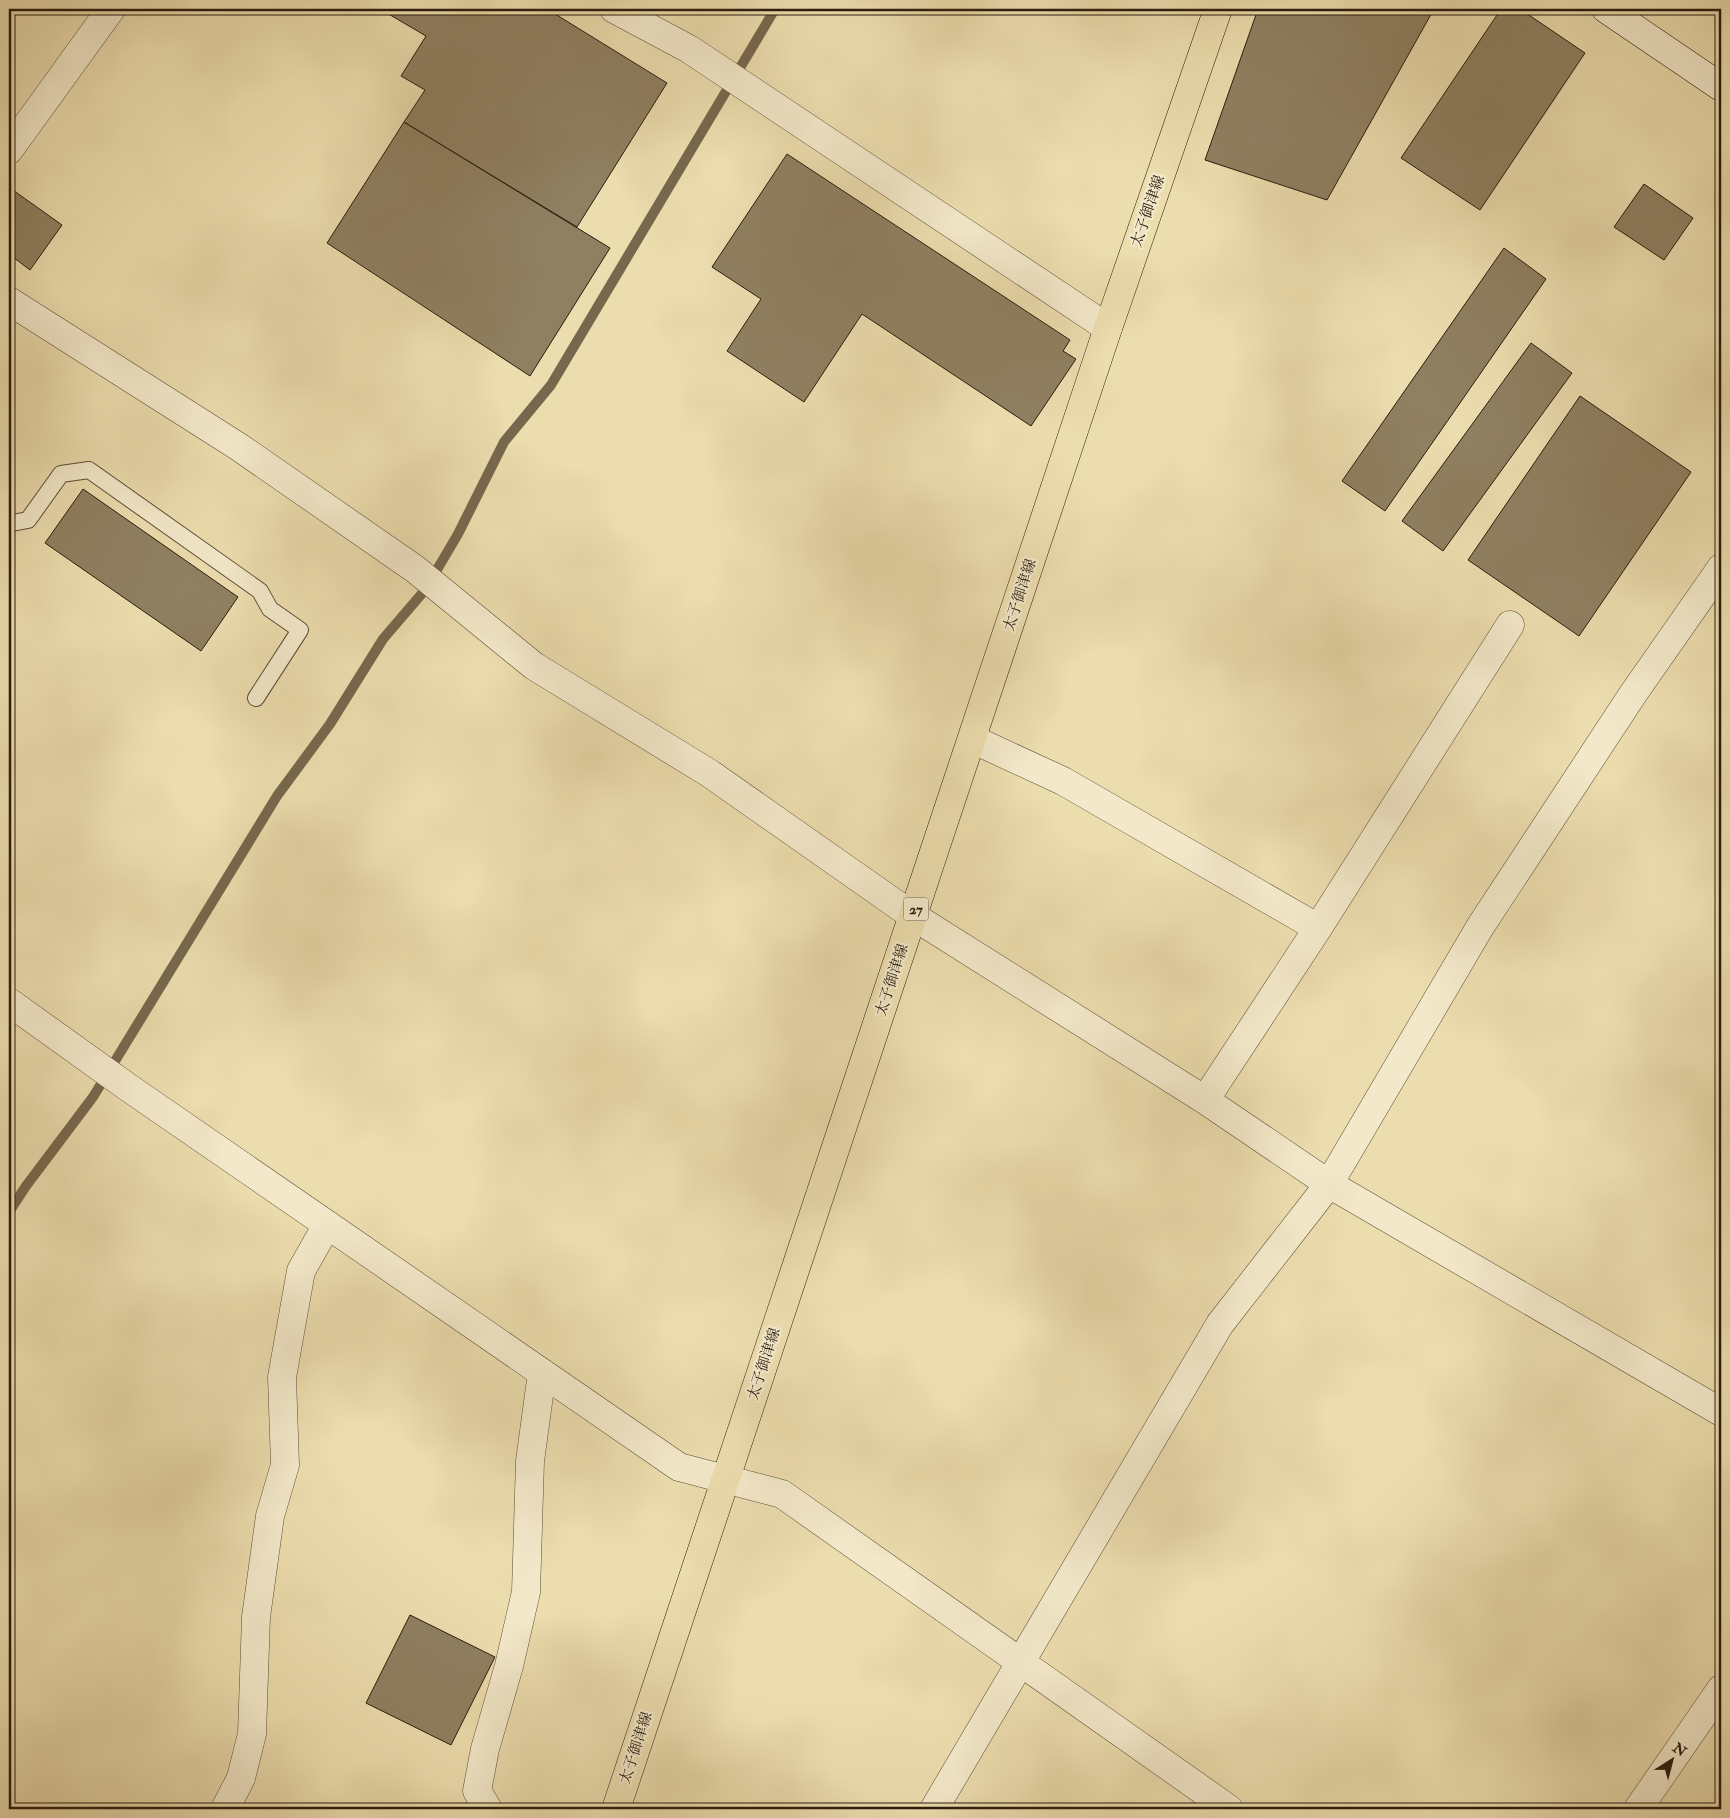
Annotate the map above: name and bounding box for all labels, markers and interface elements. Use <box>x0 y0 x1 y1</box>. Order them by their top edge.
street label: 太子御津線 <box>1127 172 1169 250</box>
street label: 太子御津線 <box>999 556 1041 634</box>
road number: 27 <box>904 898 928 921</box>
street label: 太子御津線 <box>871 941 913 1019</box>
street label: 太子御津線 <box>743 1325 785 1403</box>
street label: 太子御津線 <box>615 1709 657 1787</box>
north arrow <box>1648 1736 1698 1786</box>
text: N <box>1668 1739 1690 1761</box>

